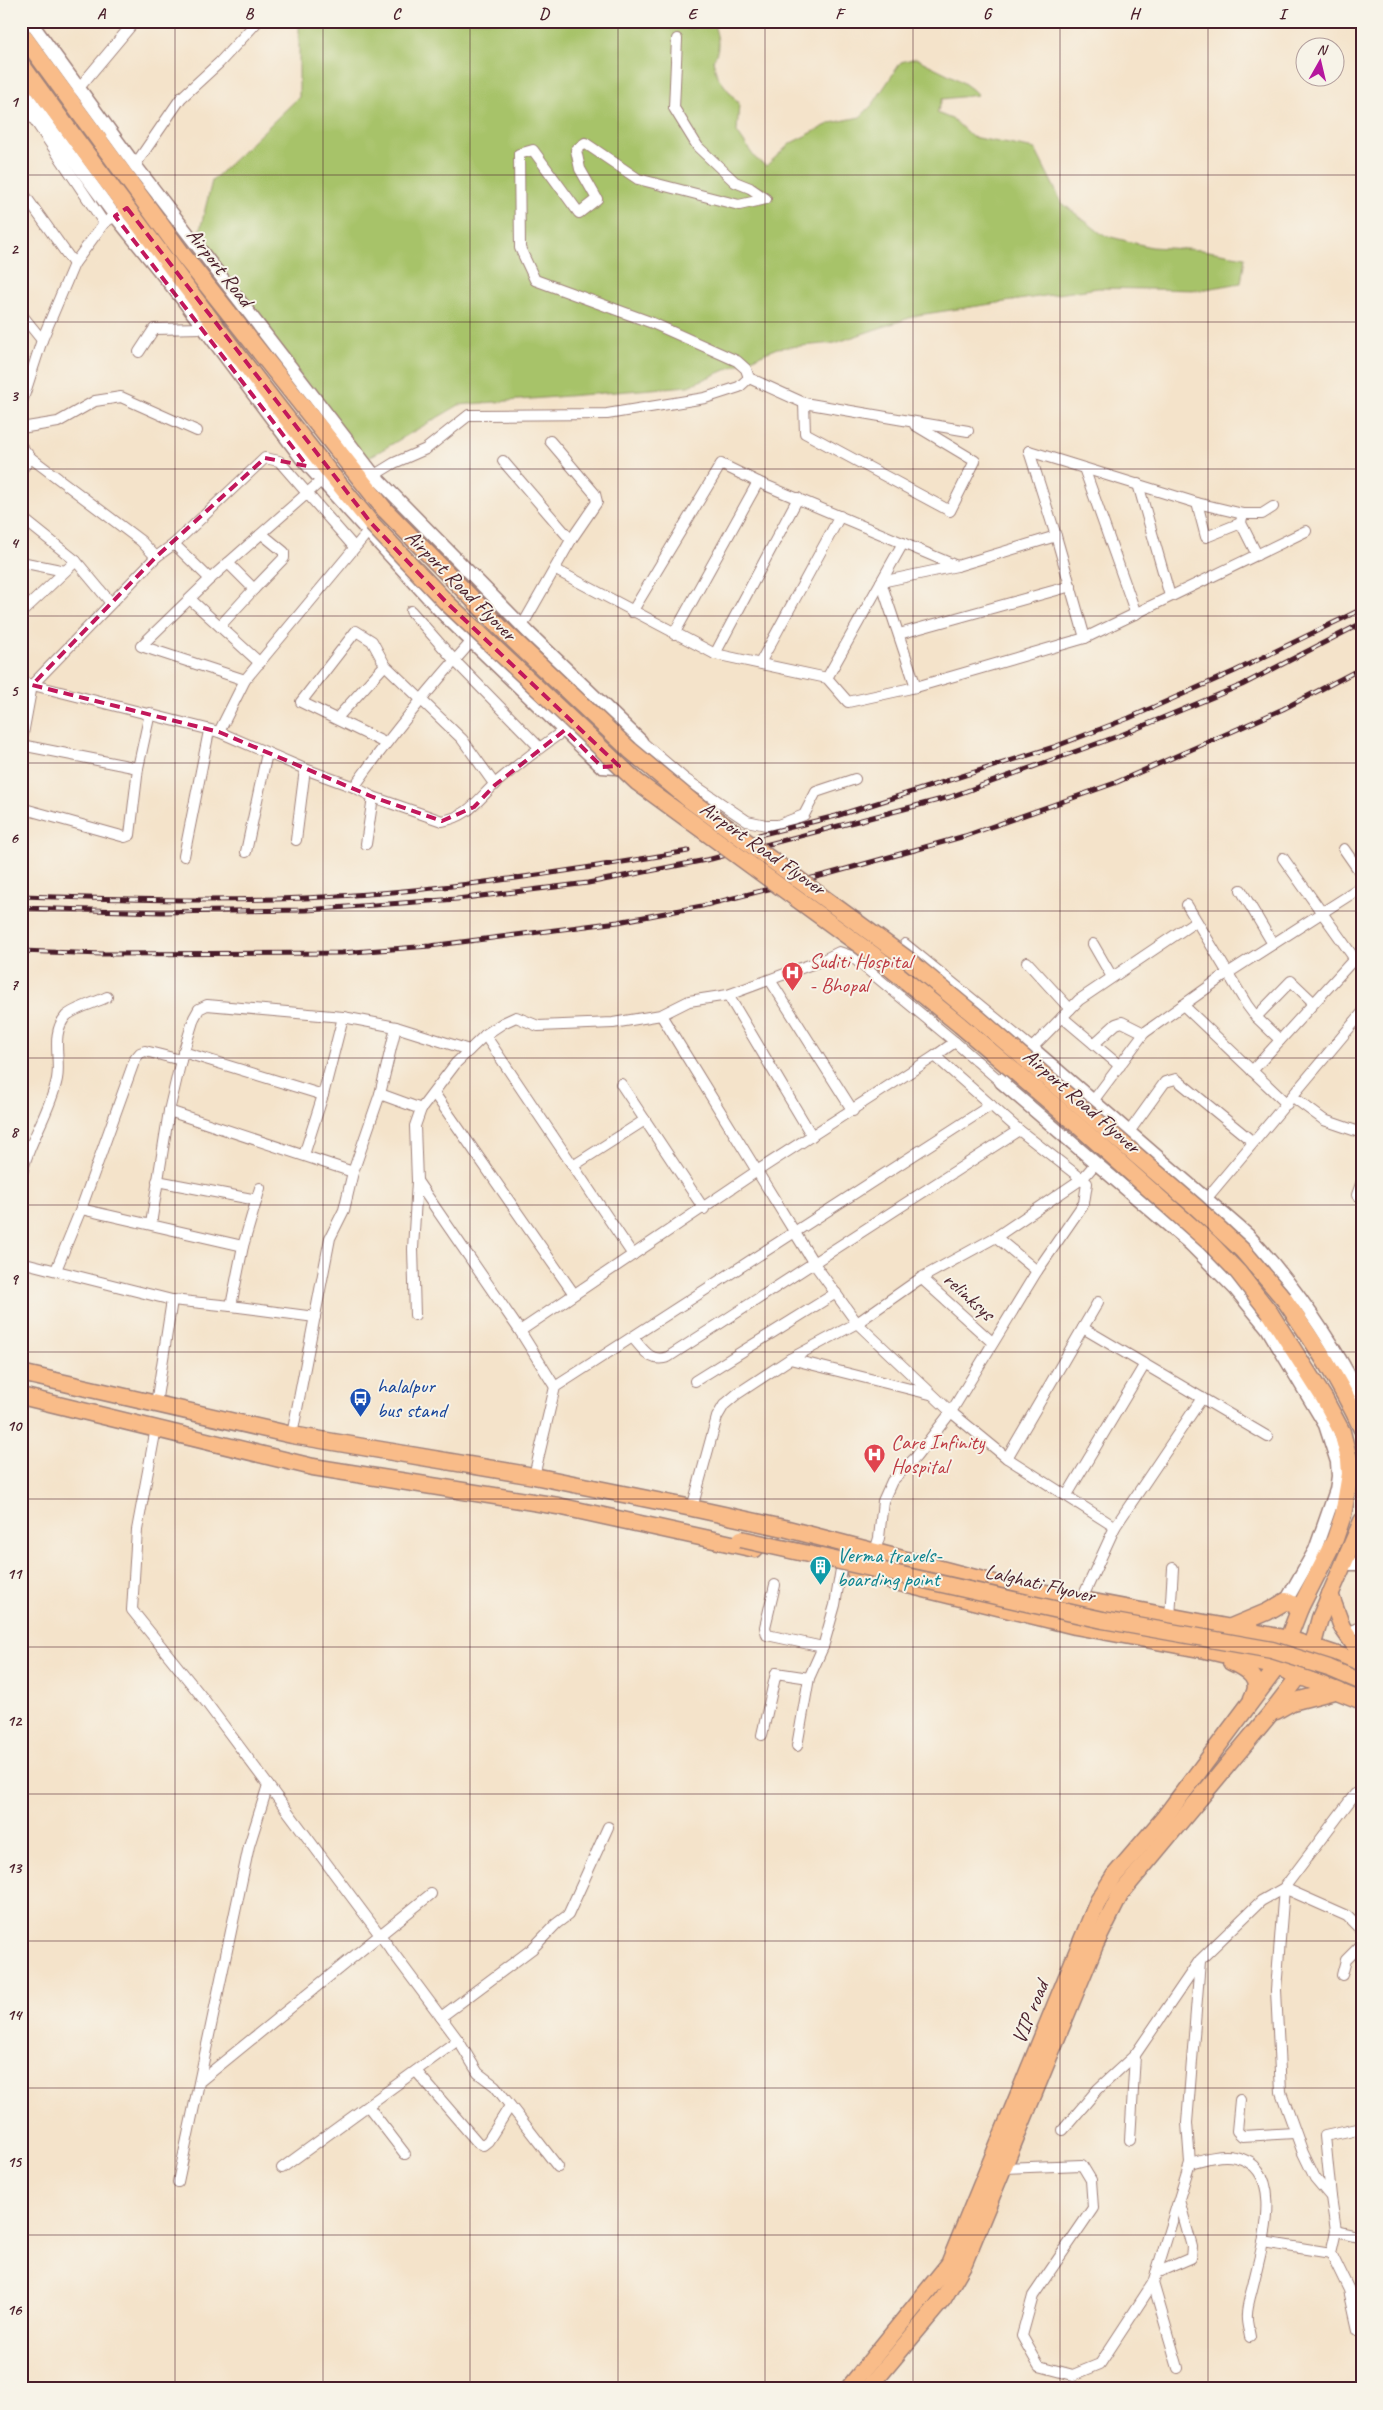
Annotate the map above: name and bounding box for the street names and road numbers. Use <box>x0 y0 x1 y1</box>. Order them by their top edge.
street label: Airport Road <box>181 222 261 315</box>
street label: Airport Road Flyover <box>400 524 523 647</box>
street label: Airport Road Flyover <box>695 795 832 902</box>
street label: Airport Road Flyover <box>1018 1043 1147 1160</box>
street label: relinksys <box>938 1266 1002 1327</box>
street label: Lalghati Flyover <box>982 1558 1099 1609</box>
street label: VIP road <box>1006 1973 1056 2047</box>

